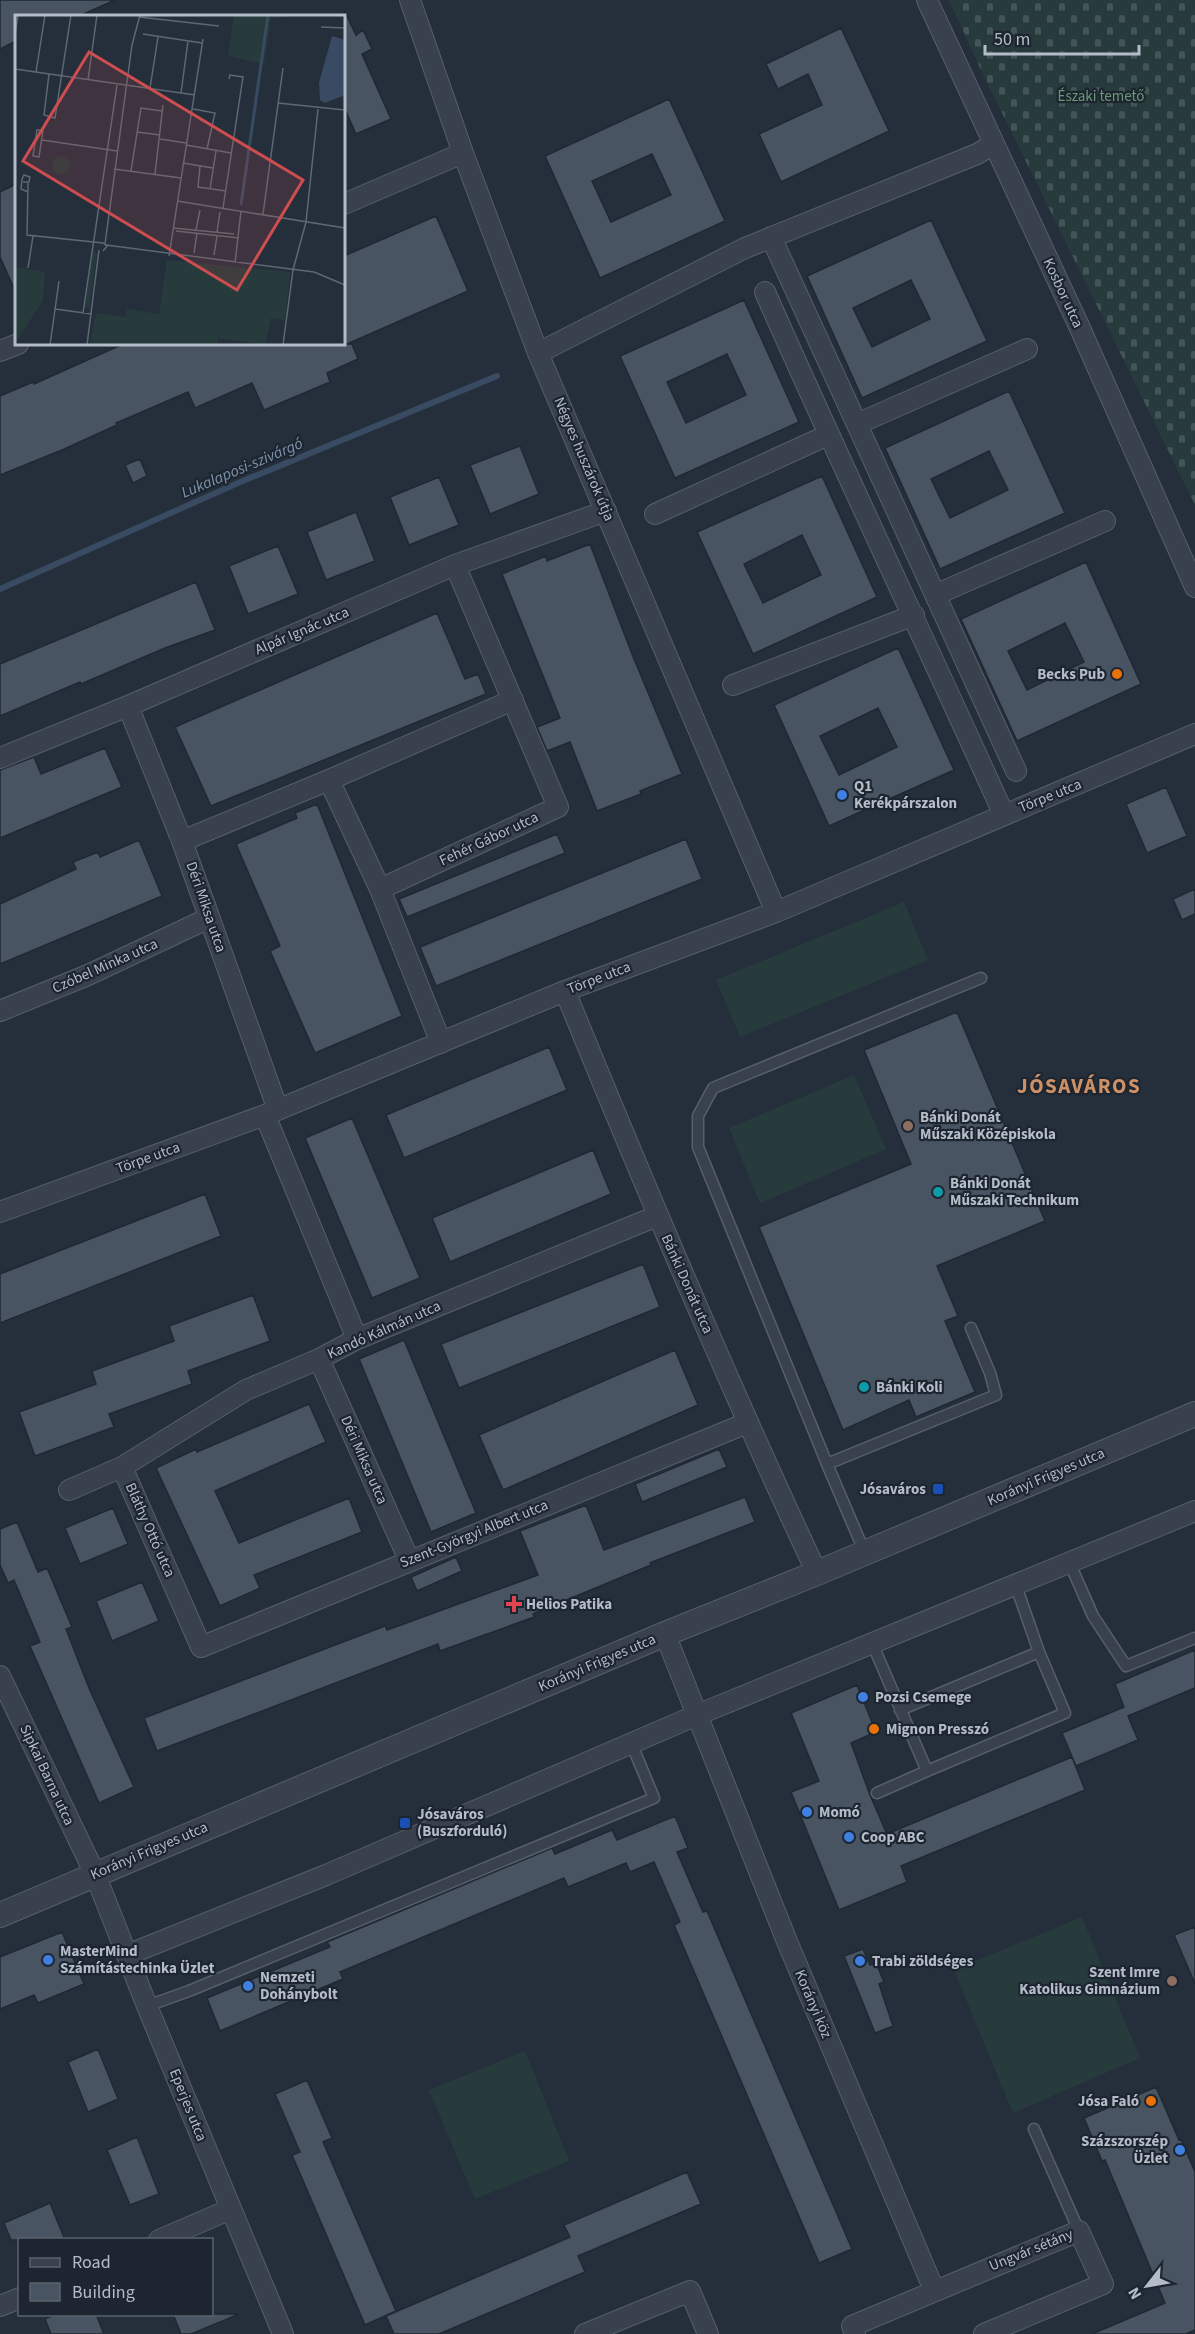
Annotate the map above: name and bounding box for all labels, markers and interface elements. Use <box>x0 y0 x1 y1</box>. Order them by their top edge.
inset map <box>15 15 345 345</box>
scale bar <box>985 18 1140 56</box>
text: 50 m <box>994 27 1030 52</box>
park label: Északi temető <box>1058 86 1144 107</box>
street label: Kosbor utca <box>1038 255 1088 331</box>
street label: Négyes huszárok útja <box>548 394 620 524</box>
water label: Lukalaposi-szivárgó <box>178 432 306 504</box>
street label: Alpár Ignác utca <box>252 602 352 660</box>
place label: Becks Pub <box>1037 664 1105 685</box>
marker: Becks Pub <box>1110 667 1124 681</box>
street label: Törpe utca <box>1015 774 1085 818</box>
place label: Q1 Kerékpárszalon <box>854 776 957 814</box>
marker: Q1 Kerékpárszalon <box>835 788 849 802</box>
street label: Fehér Gábor utca <box>436 807 542 871</box>
street label: Déri Miksa utca <box>181 859 231 955</box>
street label: Czóbel Minka utca <box>49 933 161 999</box>
street label: Törpe utca <box>564 956 634 1000</box>
district label: JÓSAVÁROS <box>1017 1071 1141 1101</box>
place label: Bánki Donát Műszaki Középiskola <box>920 1107 1056 1145</box>
marker: Bánki Donát Műszaki Középiskola <box>901 1119 915 1133</box>
street label: Törpe utca <box>113 1137 183 1179</box>
place label: Bánki Donát Műszaki Technikum <box>950 1173 1079 1211</box>
marker: Bánki Donát Műszaki Technikum <box>931 1185 945 1199</box>
street label: Bánki Donát utca <box>656 1231 718 1337</box>
street label: Kandó Kálmán utca <box>324 1296 444 1364</box>
place label: Bánki Koli <box>876 1377 943 1398</box>
marker: Bánki Koli <box>857 1380 871 1394</box>
street label: Déri Miksa utca <box>335 1412 393 1508</box>
street label: Korányi Frigyes utca <box>984 1443 1108 1511</box>
street label: Bláthy Ottó utca <box>120 1479 180 1581</box>
place label: Jósaváros <box>859 1479 926 1500</box>
marker: Jósaváros <box>931 1482 945 1496</box>
street label: Szent-Györgyi Albert utca <box>397 1495 551 1573</box>
place label: Helios Patika <box>526 1594 612 1615</box>
marker: Helios Patika <box>507 1597 521 1611</box>
street label: Korányi Frigyes utca <box>535 1629 659 1697</box>
place label: Pozsi Csemege <box>875 1687 972 1708</box>
marker: Pozsi Csemege <box>856 1690 870 1704</box>
place label: Mignon Presszó <box>886 1719 989 1740</box>
street label: Sipkai Barna utca <box>14 1721 80 1829</box>
marker: Mignon Presszó <box>867 1722 881 1736</box>
place label: Momó <box>819 1802 860 1823</box>
place label: Jósaváros (Buszforduló) <box>417 1804 507 1842</box>
marker: Momó <box>800 1805 814 1819</box>
marker: Jósaváros (Buszforduló) <box>398 1816 412 1830</box>
street label: Korányi Frigyes utca <box>87 1817 211 1885</box>
place label: Coop ABC <box>861 1827 925 1848</box>
marker: Coop ABC <box>842 1830 856 1844</box>
place label: MasterMind Számítástechinka Üzlet <box>60 1941 215 1979</box>
place label: Trabi zöldséges <box>872 1951 974 1972</box>
marker: MasterMind Számítástechinka Üzlet <box>41 1953 55 1967</box>
marker: Trabi zöldséges <box>853 1954 867 1968</box>
place label: Szent Imre Katolikus Gimnázium <box>1019 1962 1160 2000</box>
street label: Korányi köz <box>789 1966 837 2042</box>
place label: Nemzeti Dohánybolt <box>260 1967 338 2005</box>
marker: Szent Imre Katolikus Gimnázium <box>1165 1974 1179 1988</box>
marker: Nemzeti Dohánybolt <box>241 1979 255 1993</box>
street label: Eperjes utca <box>164 2066 212 2144</box>
place label: Jósa Faló <box>1078 2091 1139 2112</box>
marker: Jósa Faló <box>1144 2094 1158 2108</box>
place label: Százszorszép Üzlet <box>1081 2131 1168 2169</box>
marker: Százszorszép Üzlet <box>1173 2143 1187 2157</box>
street label: Ungvár sétány <box>986 2224 1076 2276</box>
legend <box>18 2238 213 2316</box>
text: Road <box>72 2250 111 2275</box>
north arrow <box>1117 2256 1177 2316</box>
text: Building <box>72 2280 135 2305</box>
text: N <box>1123 2283 1147 2303</box>

